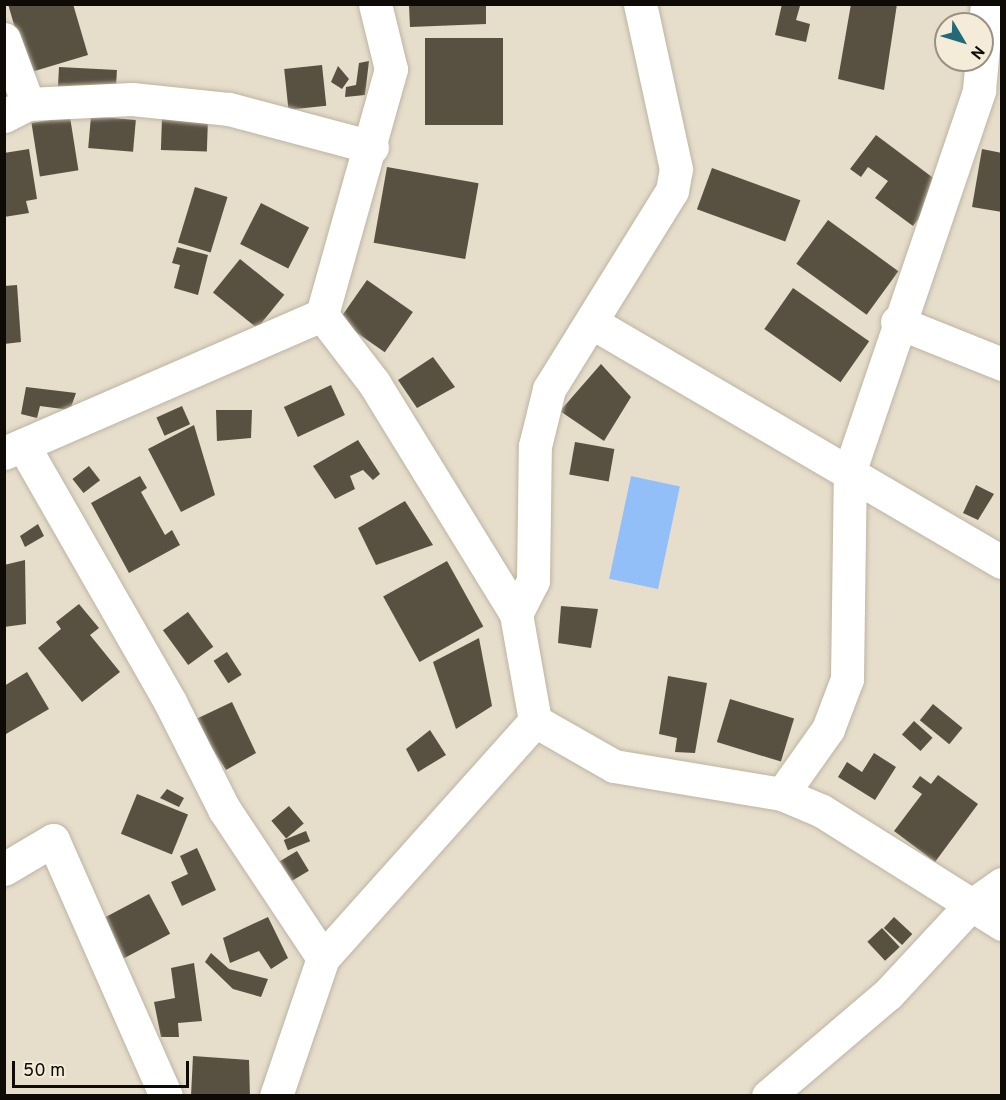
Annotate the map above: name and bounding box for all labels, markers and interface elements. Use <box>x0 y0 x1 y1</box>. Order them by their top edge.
north arrow <box>934 12 994 72</box>
text: N <box>965 41 988 63</box>
scale bar <box>15 1049 192 1087</box>
text: 50 m <box>23 1060 65 1083</box>

